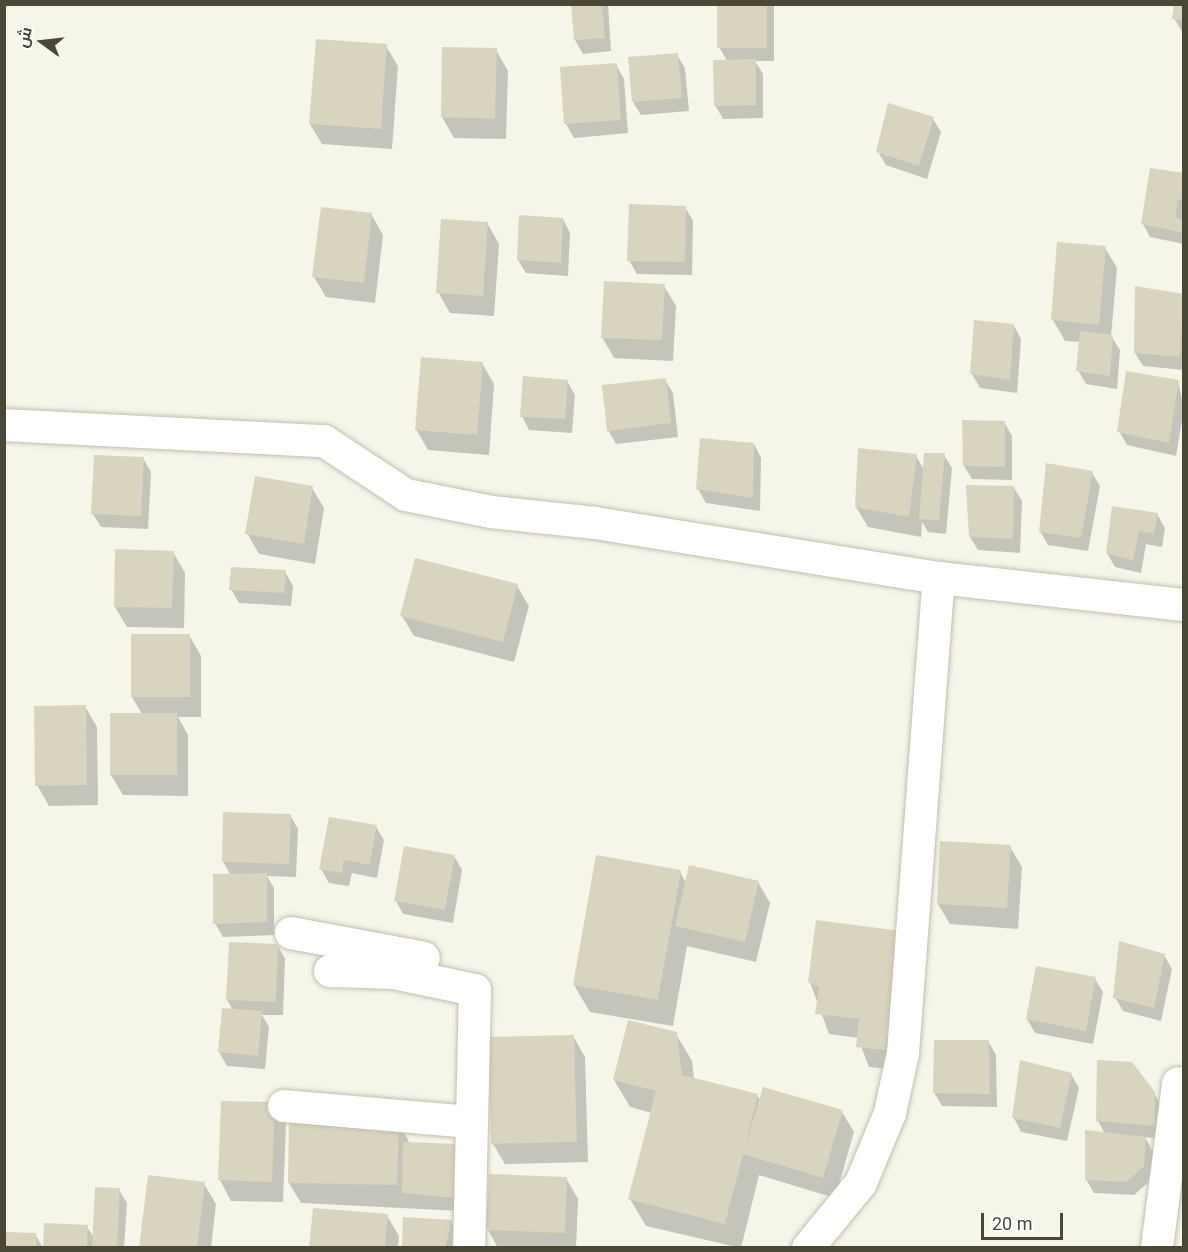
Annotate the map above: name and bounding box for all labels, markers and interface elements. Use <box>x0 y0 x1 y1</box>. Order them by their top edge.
north arrow <box>12 12 72 72</box>
text: ش <box>12 25 36 50</box>
scale bar <box>984 1201 1066 1239</box>
text: 20 m <box>992 1213 1032 1234</box>

